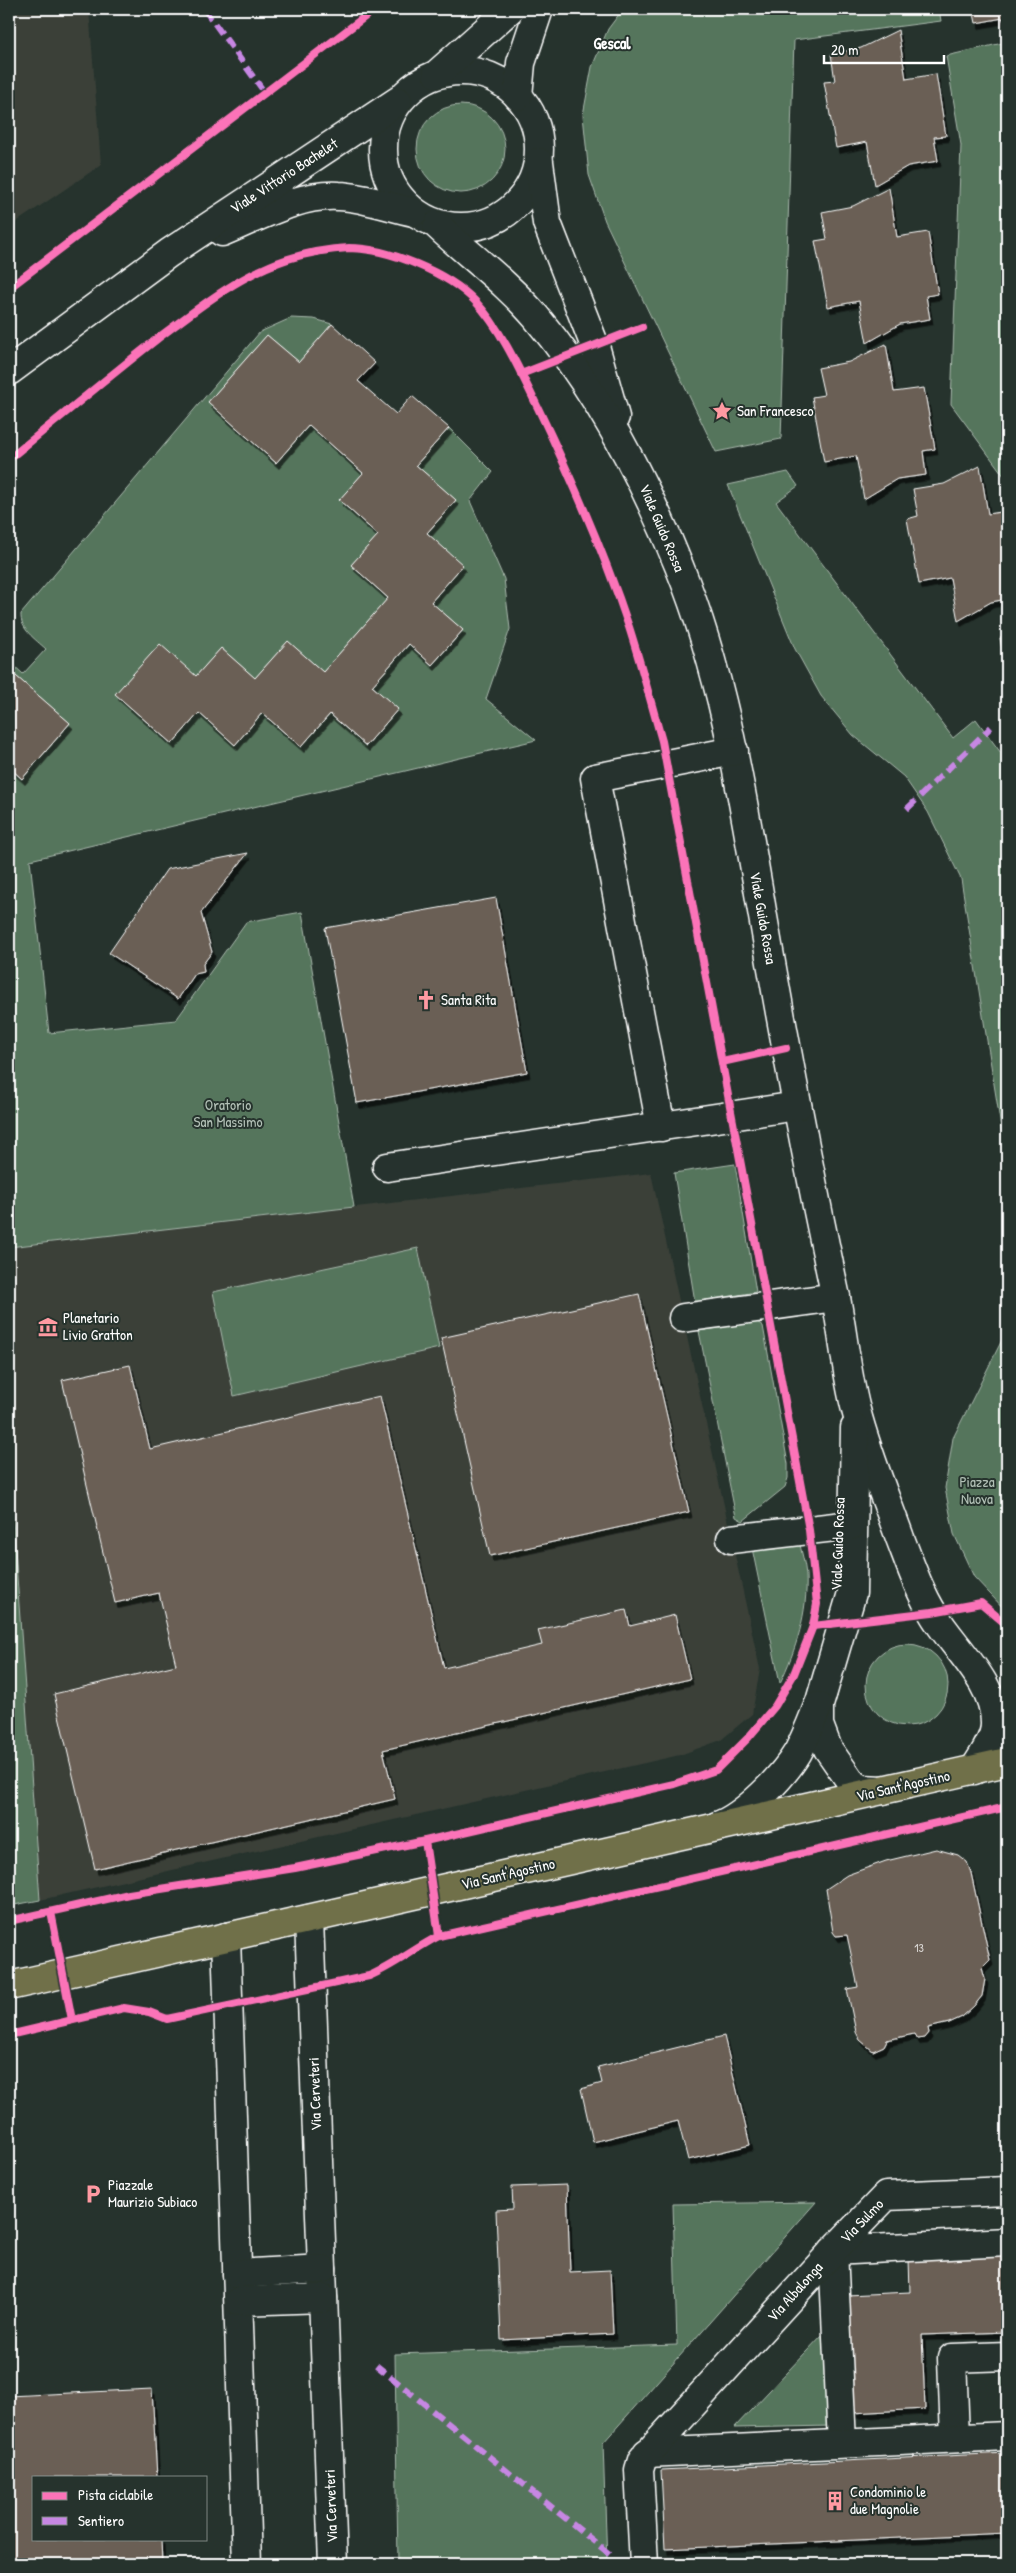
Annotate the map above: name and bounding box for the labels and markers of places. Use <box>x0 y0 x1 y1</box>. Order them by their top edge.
place icon: San Francesco <box>711 400 733 422</box>
place label: San Francesco <box>737 400 814 421</box>
church icon: Santa Rita <box>415 989 437 1011</box>
place label: Santa Rita <box>441 989 496 1010</box>
place label: Planetario Livio Gratton <box>63 1307 133 1345</box>
museum icon: Planetario Livio Gratton <box>37 1316 59 1338</box>
place label: Piazzale Maurizio Subiaco <box>108 2174 197 2212</box>
parking icon: Piazzale Maurizio Subiaco <box>82 2183 104 2205</box>
place label: Condominio le due Magnolie <box>850 2481 926 2519</box>
building icon: Condominio le due Magnolie <box>824 2490 846 2512</box>

